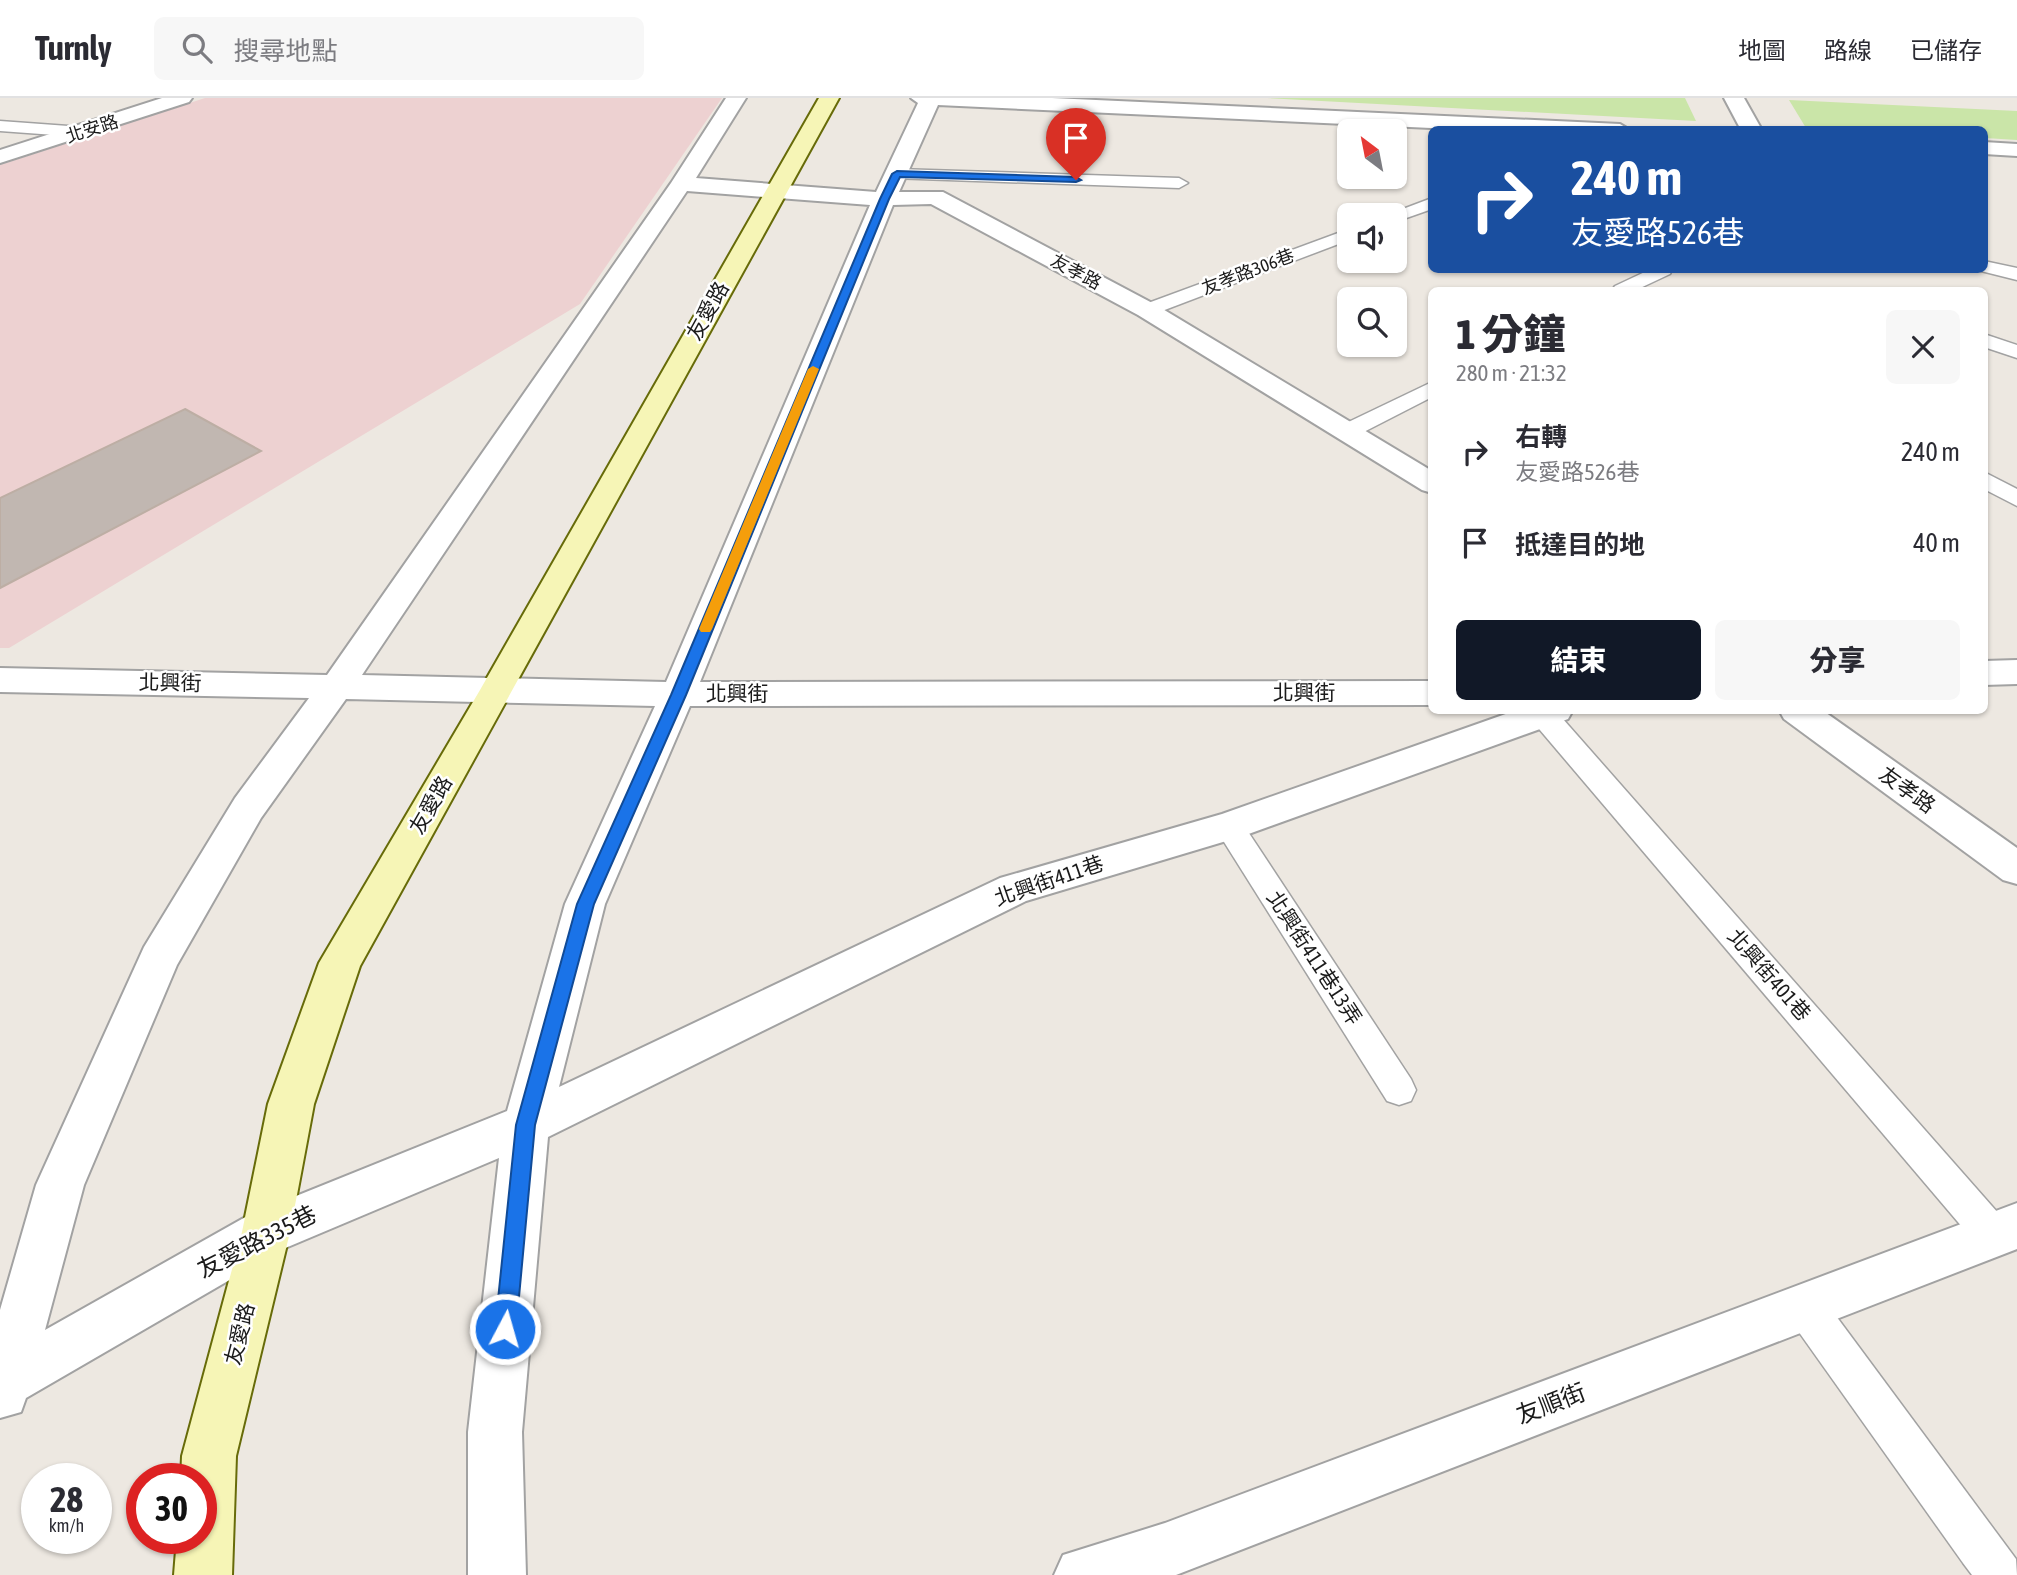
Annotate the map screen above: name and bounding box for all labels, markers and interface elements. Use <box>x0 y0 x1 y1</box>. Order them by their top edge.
search box <box>154 17 644 80</box>
text: Turnly <box>35 29 112 67</box>
icon: search <box>178 29 216 67</box>
text: 搜尋地點 <box>234 36 338 66</box>
text: 地圖 <box>1738 37 1786 64</box>
text: 路線 <box>1824 37 1872 64</box>
text: 已儲存 <box>1910 37 1982 64</box>
pin <box>1046 108 1106 180</box>
street label: 北安路 <box>63 110 121 147</box>
icon: arrive <box>1057 119 1095 157</box>
north arrow <box>1337 119 1407 189</box>
map controls <box>1337 119 1407 357</box>
text: 240 m <box>1571 149 1682 205</box>
icon: right <box>1456 154 1547 245</box>
button: sound <box>1337 203 1407 273</box>
text: 友愛路526巷 <box>1571 214 1744 251</box>
street label: 友孝路306巷 <box>1199 244 1297 299</box>
street label: 友孝路 <box>1047 250 1105 294</box>
street label: 友愛路 <box>681 277 733 344</box>
button: search <box>1337 287 1407 357</box>
text: 1 分鐘 <box>1456 310 1566 358</box>
button: close <box>1886 310 1960 384</box>
text: 280 m · 21:32 <box>1456 360 1567 386</box>
text: 右轉 <box>1515 422 1567 452</box>
icon: right <box>1456 433 1494 471</box>
text: 240 m <box>1901 437 1960 467</box>
text: 友愛路526巷 <box>1515 459 1639 485</box>
icon: arrive <box>1456 524 1494 562</box>
text: 40 m <box>1913 528 1960 558</box>
text: 抵達目的地 <box>1515 530 1645 560</box>
button: 結束 <box>1456 620 1701 700</box>
button: 分享 <box>1715 620 1960 700</box>
street label: 北興街 <box>138 669 202 695</box>
street label: 北興街 <box>1273 680 1336 704</box>
street label: 北興街 <box>706 681 769 705</box>
street label: 友孝路 <box>1875 761 1940 817</box>
street label: 友愛路 <box>404 771 456 838</box>
street label: 北興街411巷 <box>991 850 1106 910</box>
street label: 北興街411巷13弄 <box>1263 886 1367 1029</box>
street label: 北興街401巷 <box>1723 924 1816 1025</box>
street label: 友愛路335巷 <box>193 1200 321 1283</box>
position arrow <box>468 1292 542 1366</box>
street label: 友愛路 <box>220 1300 258 1367</box>
street label: 友順街 <box>1512 1378 1589 1429</box>
speed limit sign: 30 <box>126 1463 217 1554</box>
text: 28 <box>50 1479 83 1519</box>
text: km/h <box>49 1515 84 1536</box>

